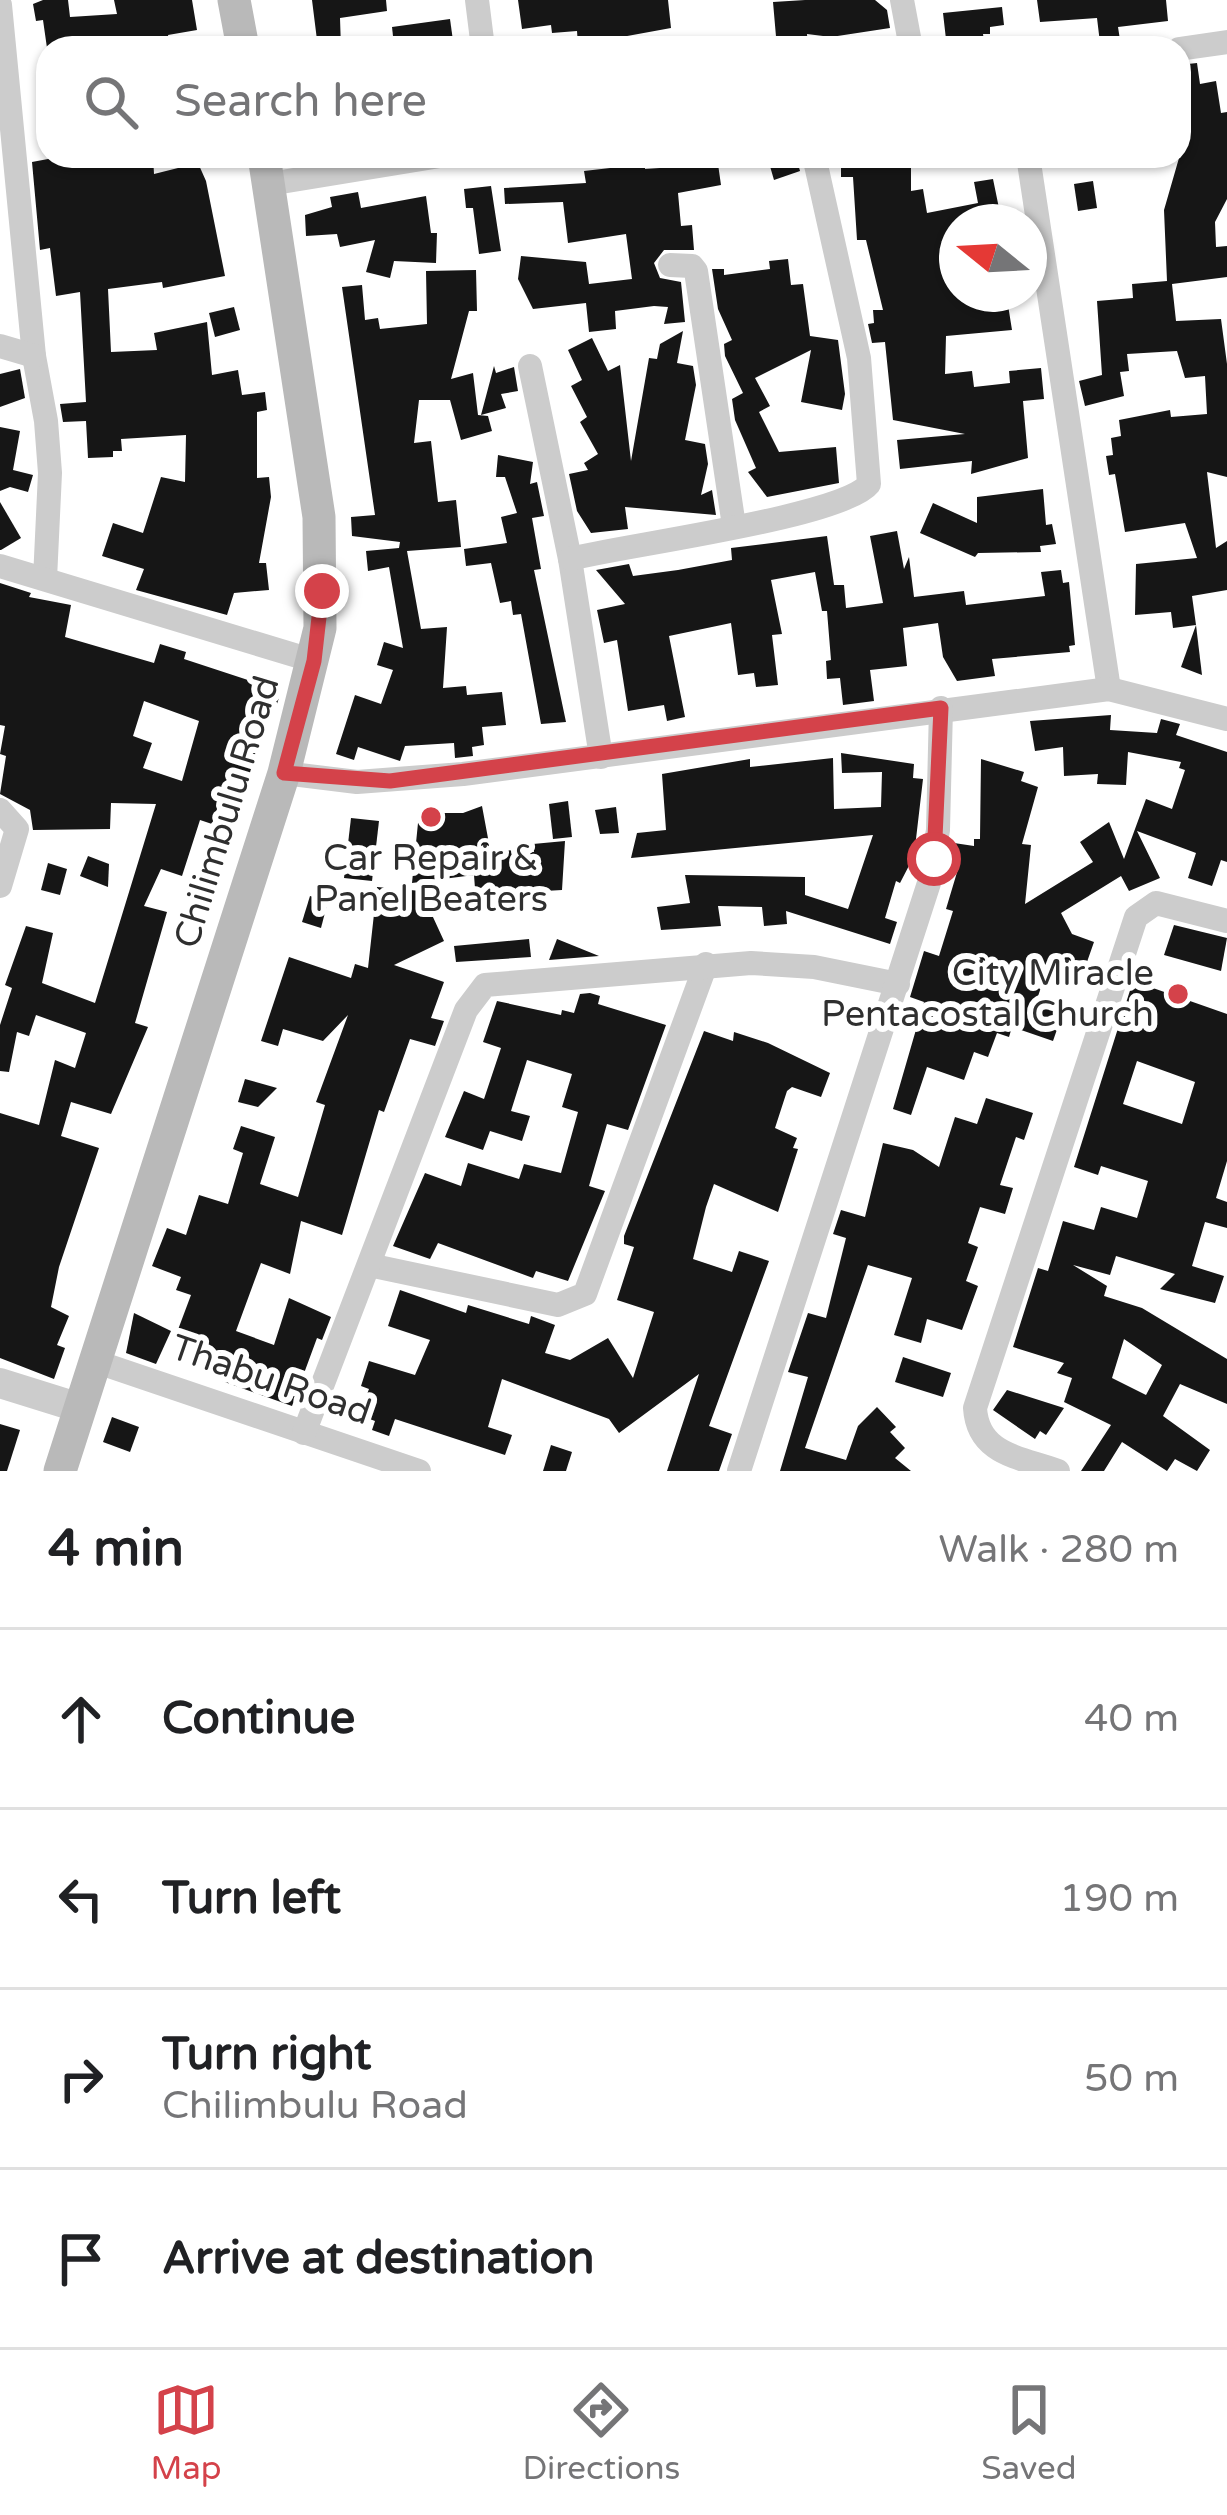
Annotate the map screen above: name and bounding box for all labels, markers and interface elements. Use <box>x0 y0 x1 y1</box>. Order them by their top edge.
search box <box>36 36 1191 168</box>
icon: search <box>78 69 144 135</box>
text: Search here <box>174 75 427 129</box>
north arrow <box>939 204 1047 312</box>
route end <box>295 564 349 618</box>
street label: Chilimbulu Road <box>165 671 289 953</box>
marker: Car Repair & Panel Beaters <box>418 804 444 830</box>
route start <box>907 832 961 886</box>
place label: Car Repair & Panel Beaters <box>314 837 548 921</box>
place label: City Miracle Pentacostal Church <box>821 952 1154 1036</box>
marker: City Miracle Pentacostal Church <box>1165 981 1191 1007</box>
street label: Thabu Road <box>166 1326 376 1434</box>
text: 4 min <box>48 1518 184 1580</box>
text: Walk · 280 m <box>938 1526 1179 1573</box>
icon: ahead <box>48 1686 114 1752</box>
text: Continue <box>162 1692 355 1746</box>
text: 40 m <box>1084 1695 1179 1742</box>
icon: left <box>48 1866 114 1932</box>
text: Turn left <box>162 1872 341 1926</box>
text: 190 m <box>1060 1875 1179 1922</box>
text: Turn right <box>162 2028 371 2082</box>
icon: right <box>48 2046 114 2112</box>
text: 50 m <box>1084 2055 1179 2102</box>
text: Chilimbulu Road <box>162 2082 468 2129</box>
icon: arrive <box>48 2226 114 2292</box>
text: Arrive at destination <box>162 2232 594 2286</box>
tab: Map <box>150 2377 222 2488</box>
tab: Directions <box>522 2377 680 2488</box>
tab: Saved <box>981 2377 1077 2488</box>

